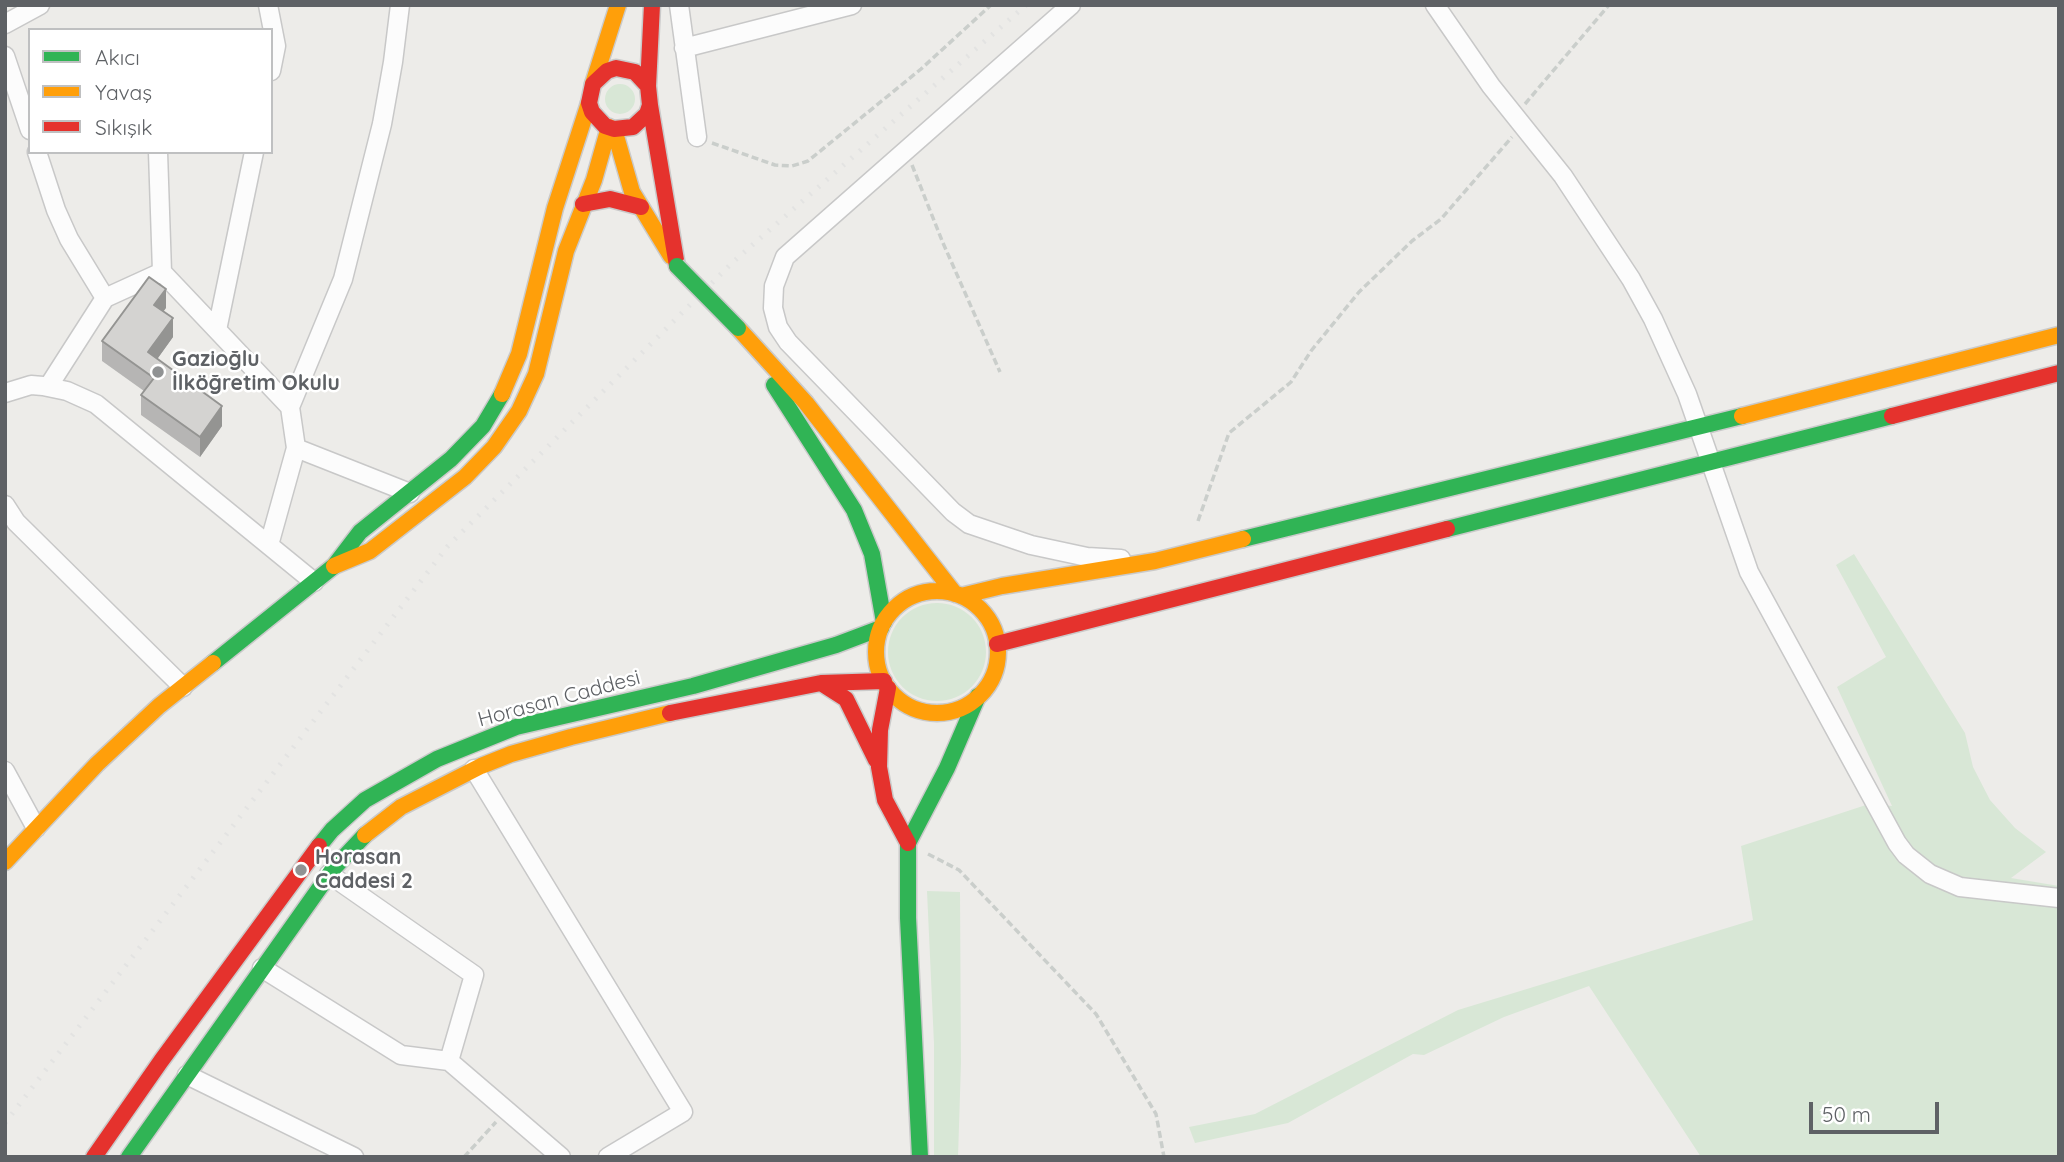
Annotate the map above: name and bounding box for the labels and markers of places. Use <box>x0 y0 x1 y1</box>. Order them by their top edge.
place label: Gazioğlu İlköğretim Okulu <box>172 347 340 397</box>
marker: Gazioğlu İlköğretim Okulu <box>150 364 166 380</box>
place label: Horasan Caddesi 2 <box>315 845 413 895</box>
marker: Horasan Caddesi 2 <box>293 862 309 878</box>

